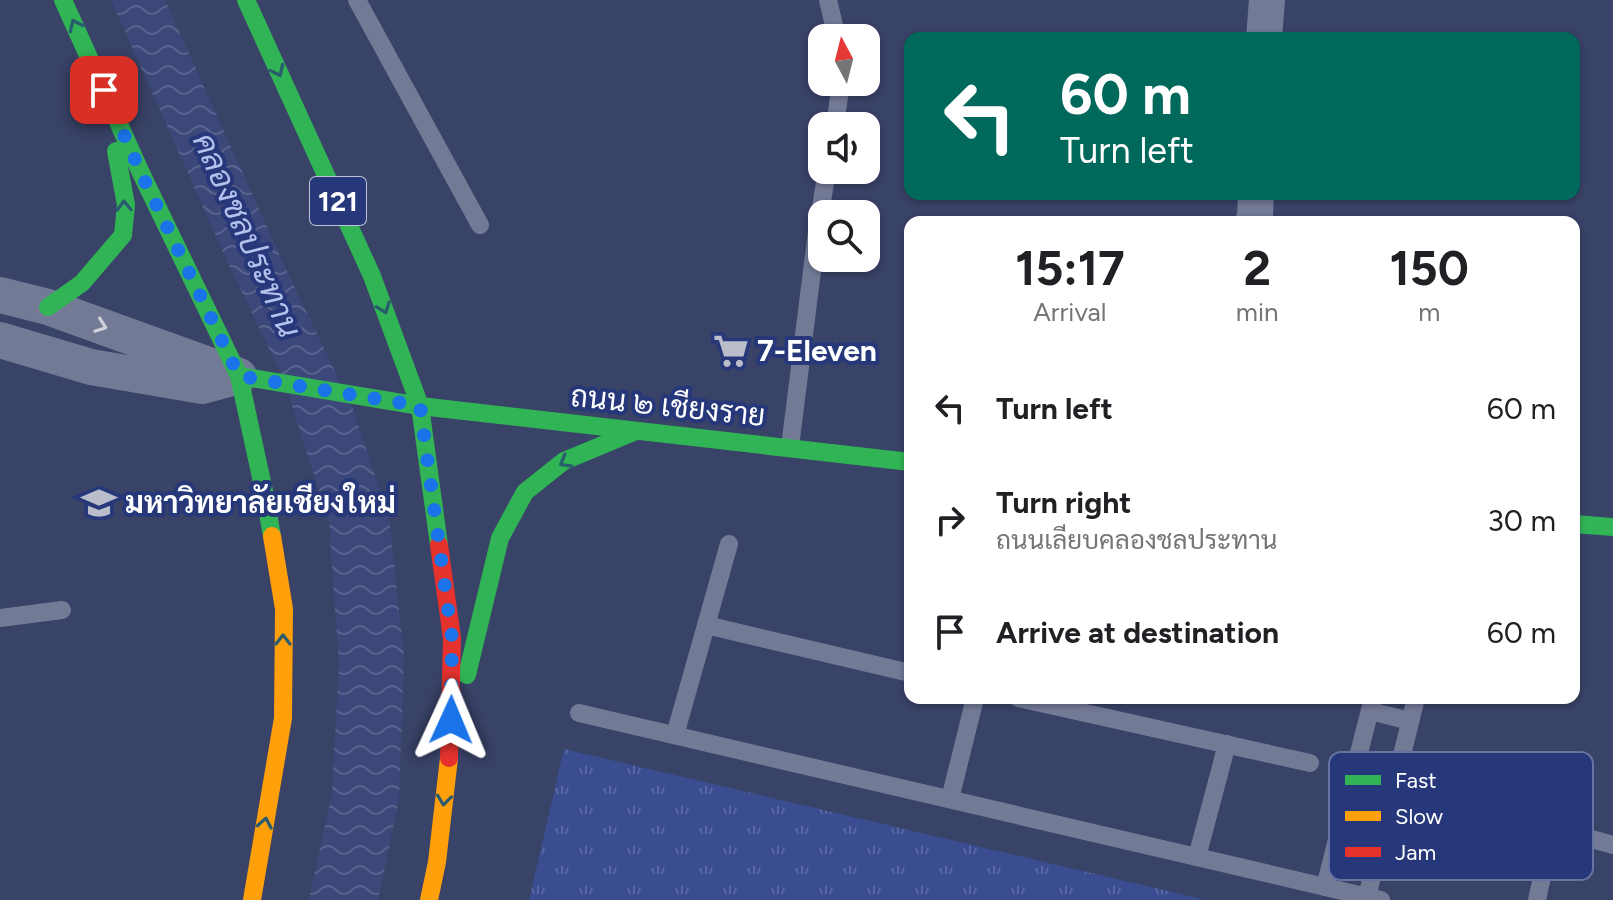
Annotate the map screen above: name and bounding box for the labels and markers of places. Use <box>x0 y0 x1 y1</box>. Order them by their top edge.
pin <box>70 56 138 124</box>
supermarket icon: 7-Eleven <box>712 332 750 370</box>
place label: 7-Eleven <box>757 332 877 369</box>
place label: มหาวิทยาลัยเชียงใหม่ <box>125 482 396 521</box>
school or university icon: มหาวิทยาลัยเชียงใหม่ <box>80 484 118 522</box>

